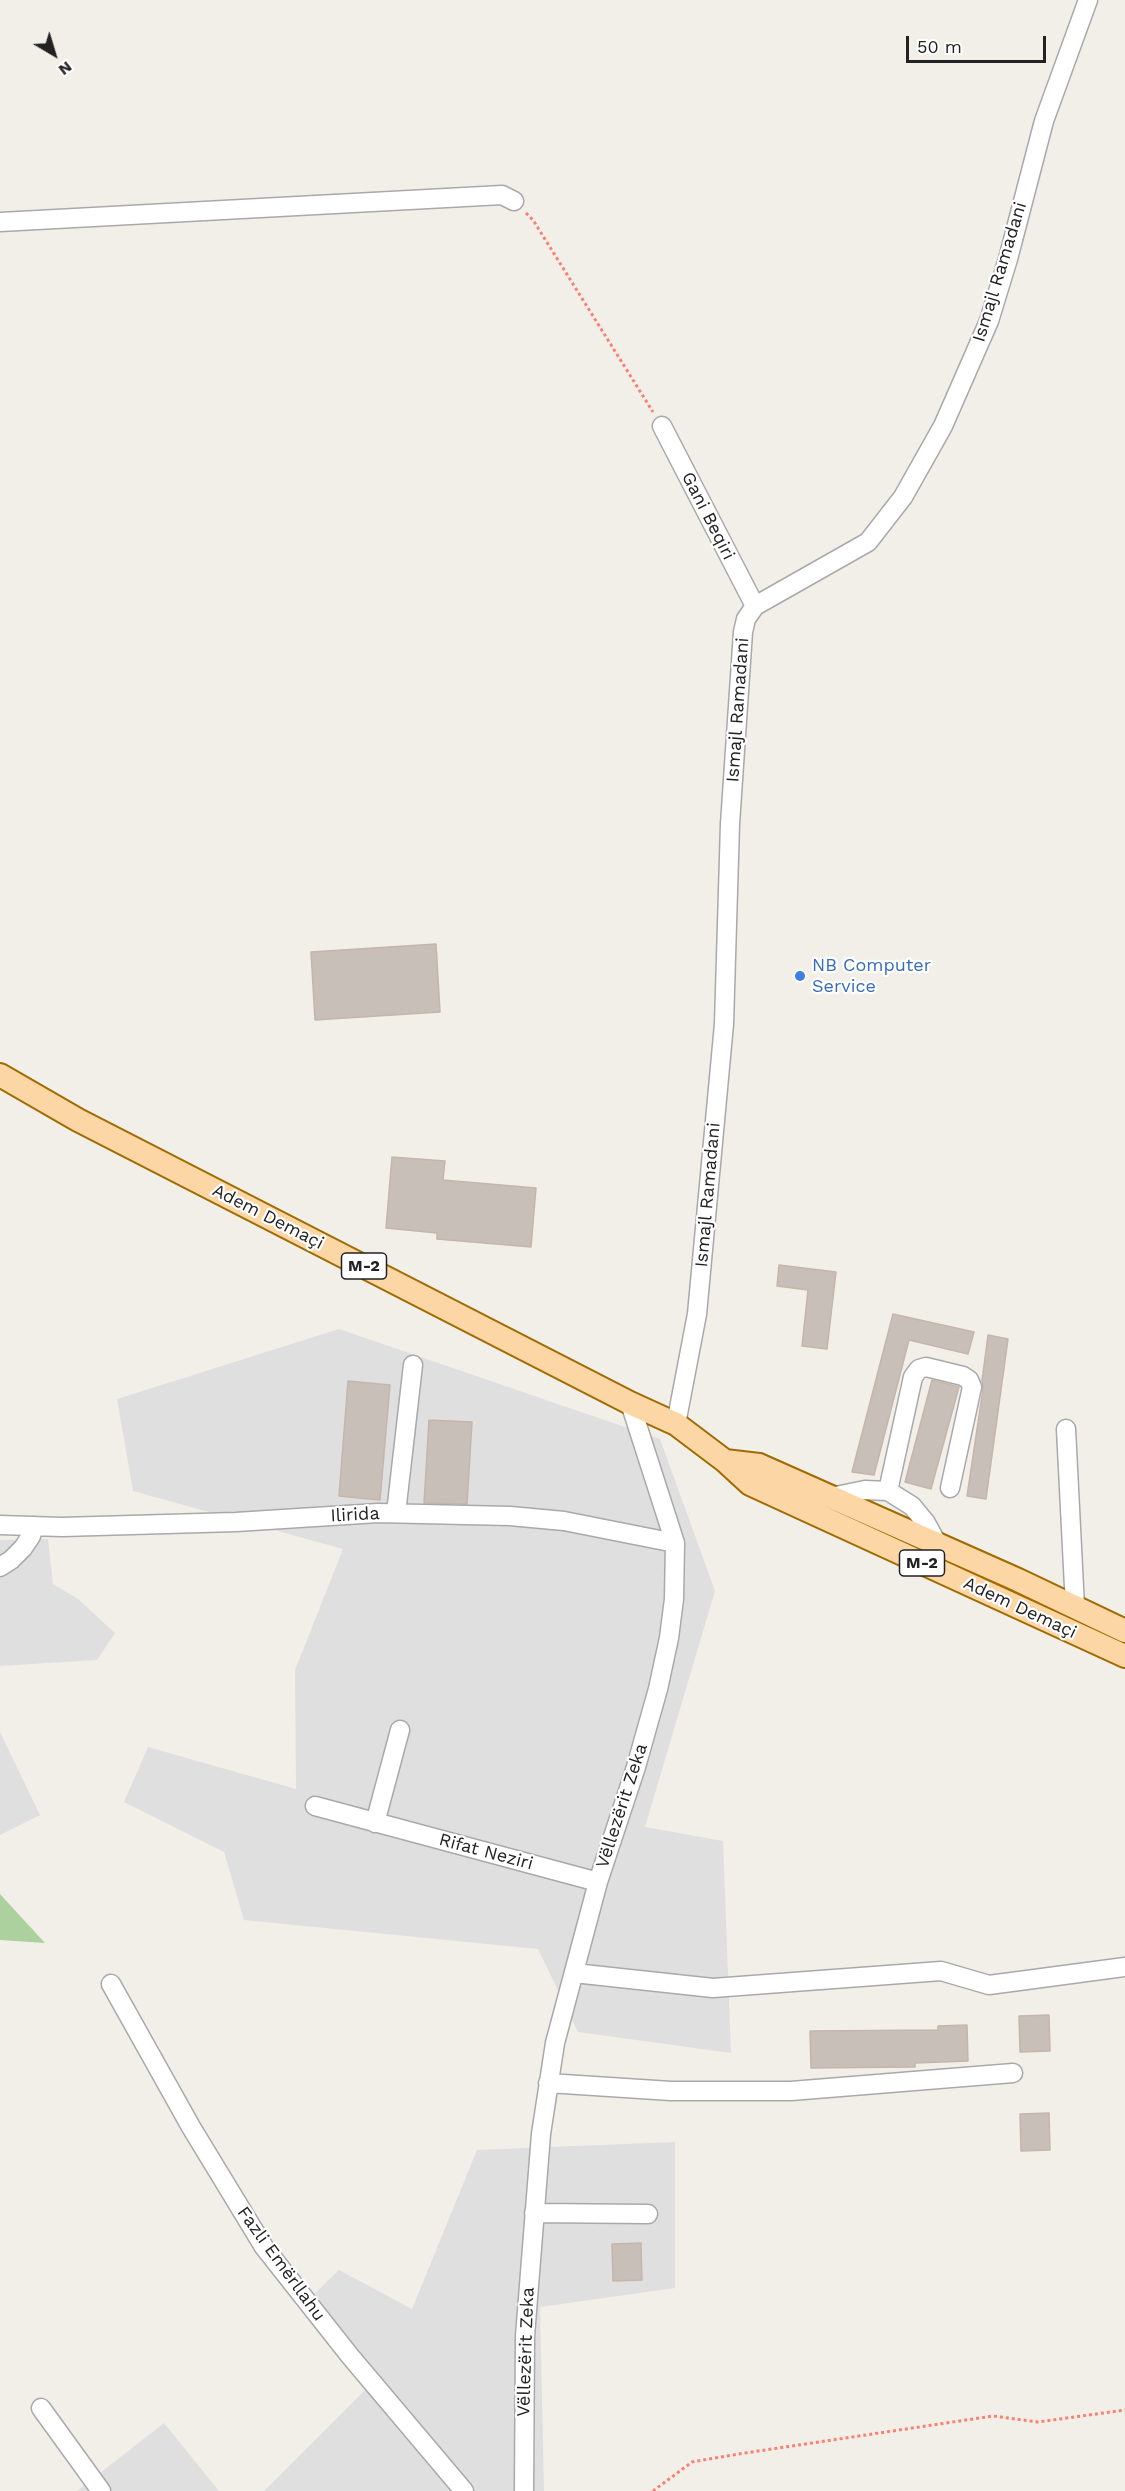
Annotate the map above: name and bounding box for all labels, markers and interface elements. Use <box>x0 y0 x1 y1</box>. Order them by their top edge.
north arrow <box>24 24 84 84</box>
scale bar <box>909 24 1048 62</box>
text: 50 m <box>917 36 962 57</box>
text: N <box>55 57 76 80</box>
street label: Ismajl Ramadani <box>968 199 1032 345</box>
street label: Gani Beqiri <box>677 468 739 564</box>
street label: Ismajl Ramadani <box>722 637 754 783</box>
place label: NB Computer Service <box>812 955 931 998</box>
marker: NB Computer Service <box>793 969 807 983</box>
street label: Ismajl Ramadani <box>691 1122 725 1268</box>
street label: Adem Demaçi <box>209 1180 327 1254</box>
road number: M-2 <box>342 1253 386 1279</box>
street label: Ilirida <box>330 1503 380 1527</box>
road number: M-2 <box>900 1550 944 1576</box>
street label: Adem Demaçi <box>960 1572 1080 1644</box>
street label: Vëllezërit Zeka <box>592 1741 652 1871</box>
street label: Rifat Neziri <box>437 1829 535 1875</box>
street label: Fazli Emërllahu <box>232 2203 330 2325</box>
street label: Vëllezërit Zeka <box>513 2287 539 2417</box>

